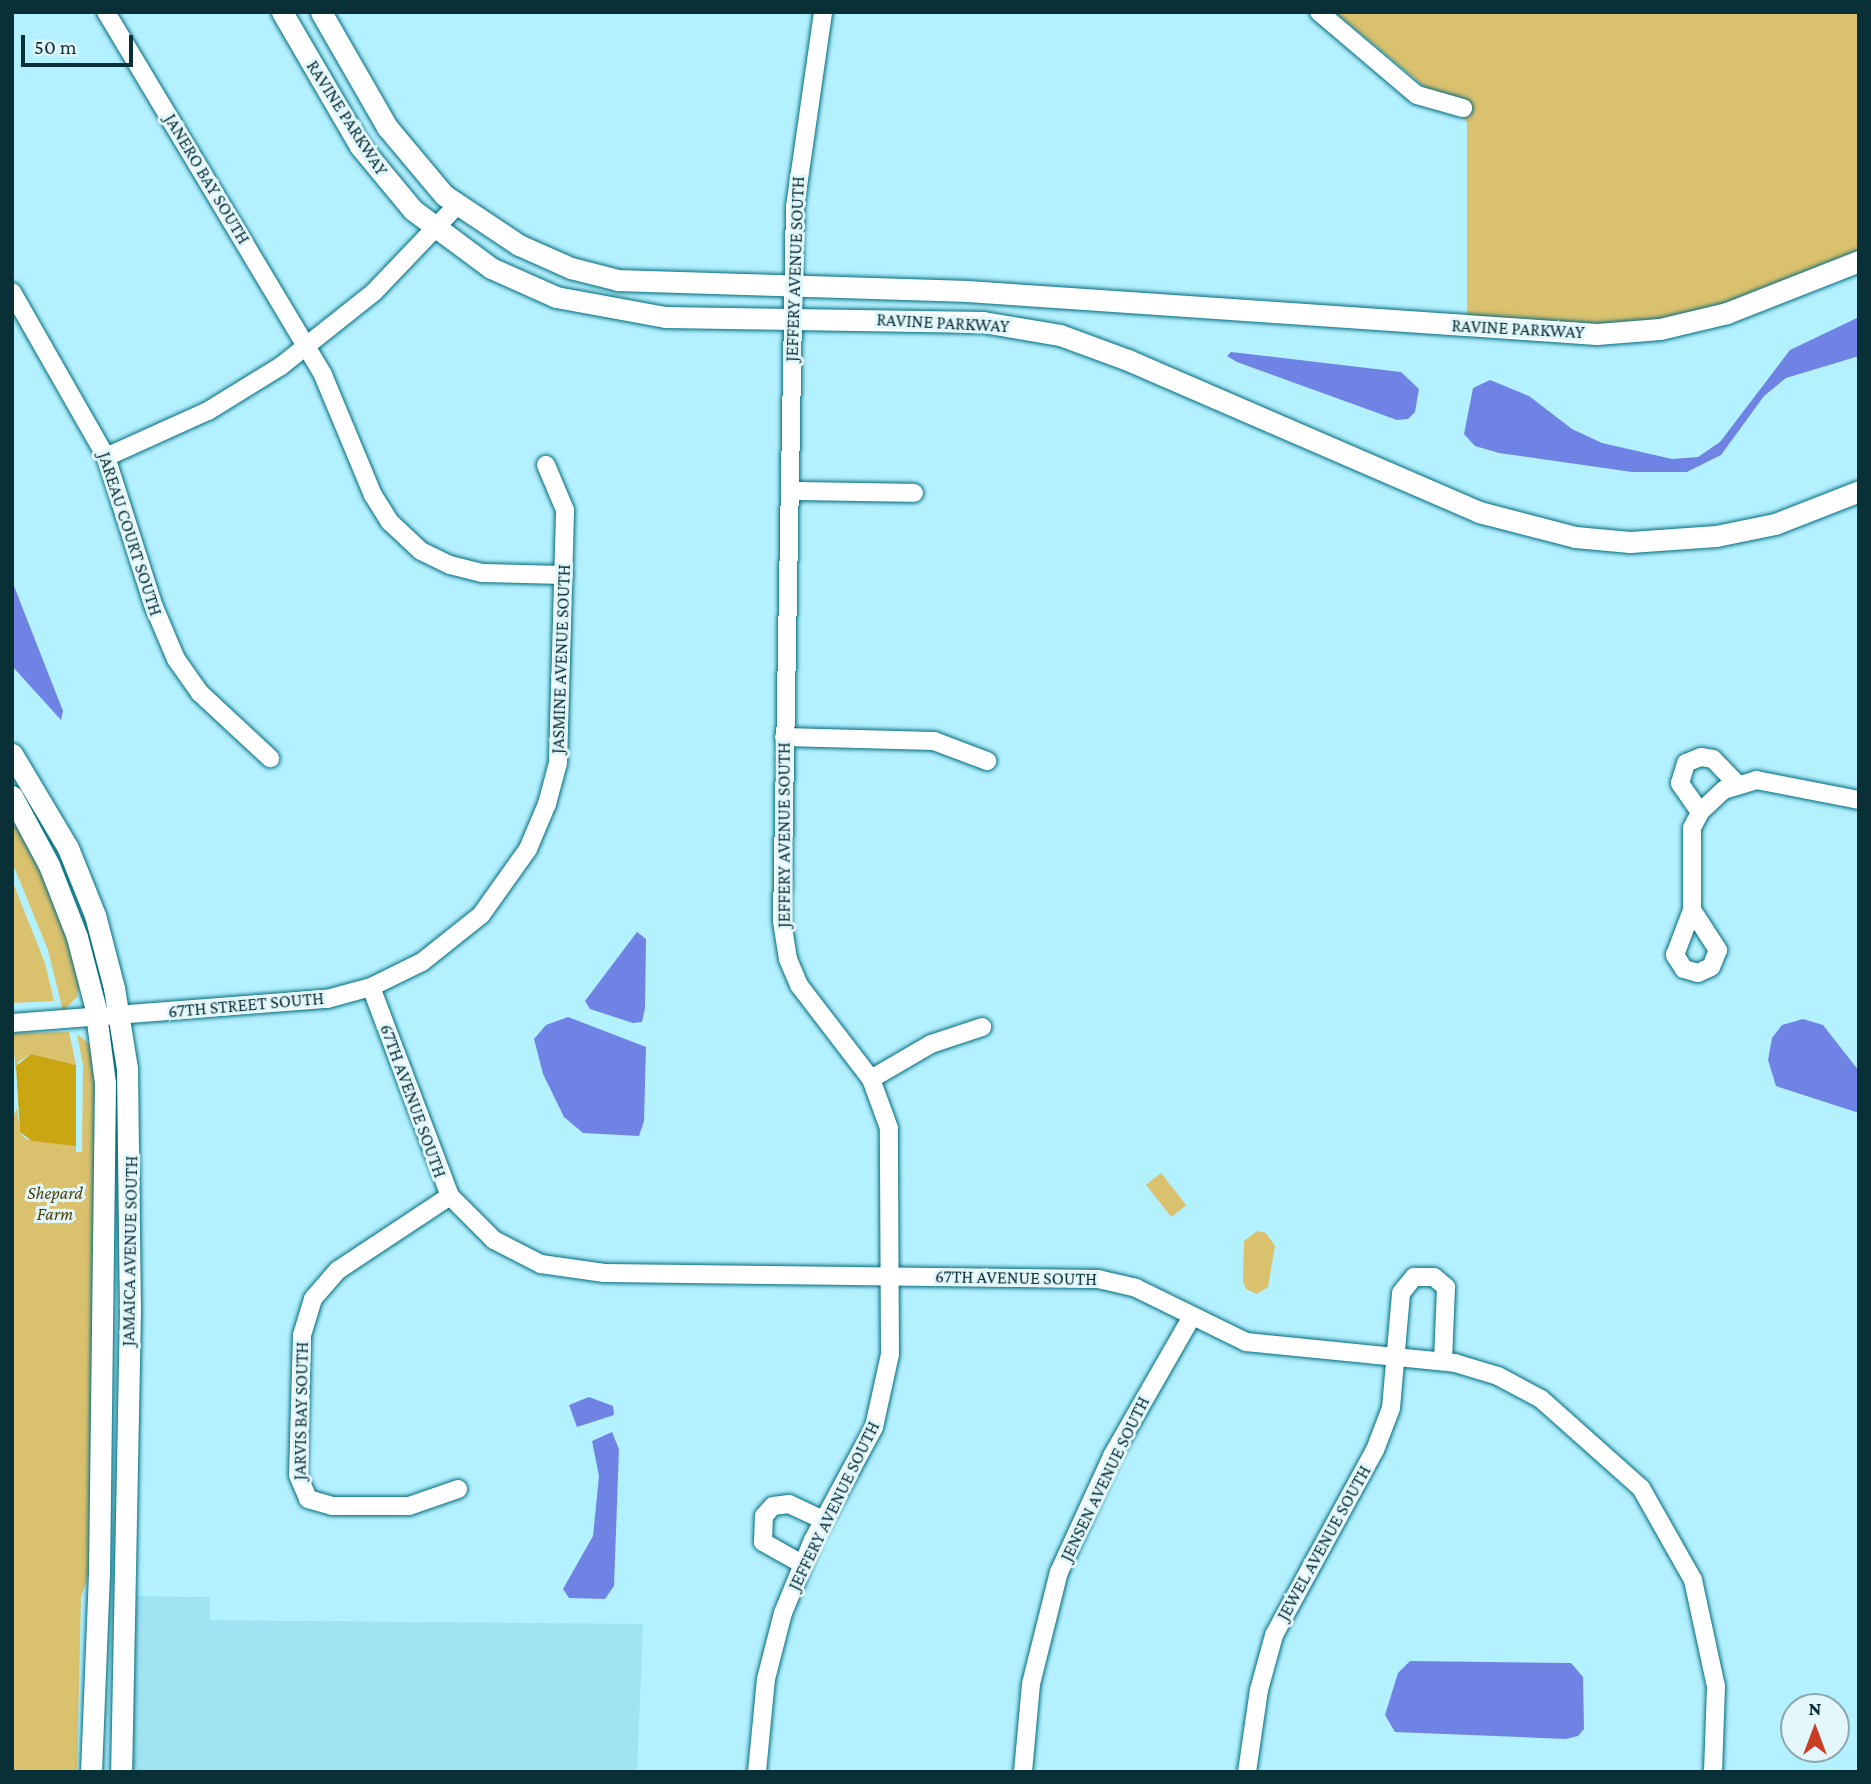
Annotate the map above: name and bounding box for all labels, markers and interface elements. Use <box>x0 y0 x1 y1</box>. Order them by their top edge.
scale bar <box>24 21 136 65</box>
text: 50 m <box>34 35 77 59</box>
street label: RAVINE PARKWAY <box>302 56 392 180</box>
street label: JANERO BAY SOUTH <box>160 110 254 248</box>
street label: JEFFERY AVENUE SOUTH <box>781 176 809 362</box>
street label: RAVINE PARKWAY <box>876 309 1010 337</box>
street label: RAVINE PARKWAY <box>1451 315 1585 343</box>
street label: JAREAU COURT SOUTH <box>93 449 167 619</box>
street label: JASMINE AVENUE SOUTH <box>547 564 575 754</box>
street label: JEFFERY AVENUE SOUTH <box>773 742 795 928</box>
street label: 67TH STREET SOUTH <box>167 987 325 1023</box>
street label: 67TH AVENUE SOUTH <box>375 1021 451 1181</box>
street label: JAMAICA AVENUE SOUTH <box>118 1156 142 1346</box>
park label: Shepard Farm <box>27 1183 83 1226</box>
street label: 67TH AVENUE SOUTH <box>935 1266 1097 1290</box>
street label: JARVIS BAY SOUTH <box>289 1341 313 1481</box>
street label: JENSEN AVENUE SOUTH <box>1056 1393 1154 1565</box>
street label: JEFFERY AVENUE SOUTH <box>784 1418 884 1594</box>
street label: JEWEL AVENUE SOUTH <box>1272 1462 1376 1624</box>
north arrow <box>1780 1693 1850 1763</box>
text: N <box>1809 1698 1821 1719</box>

